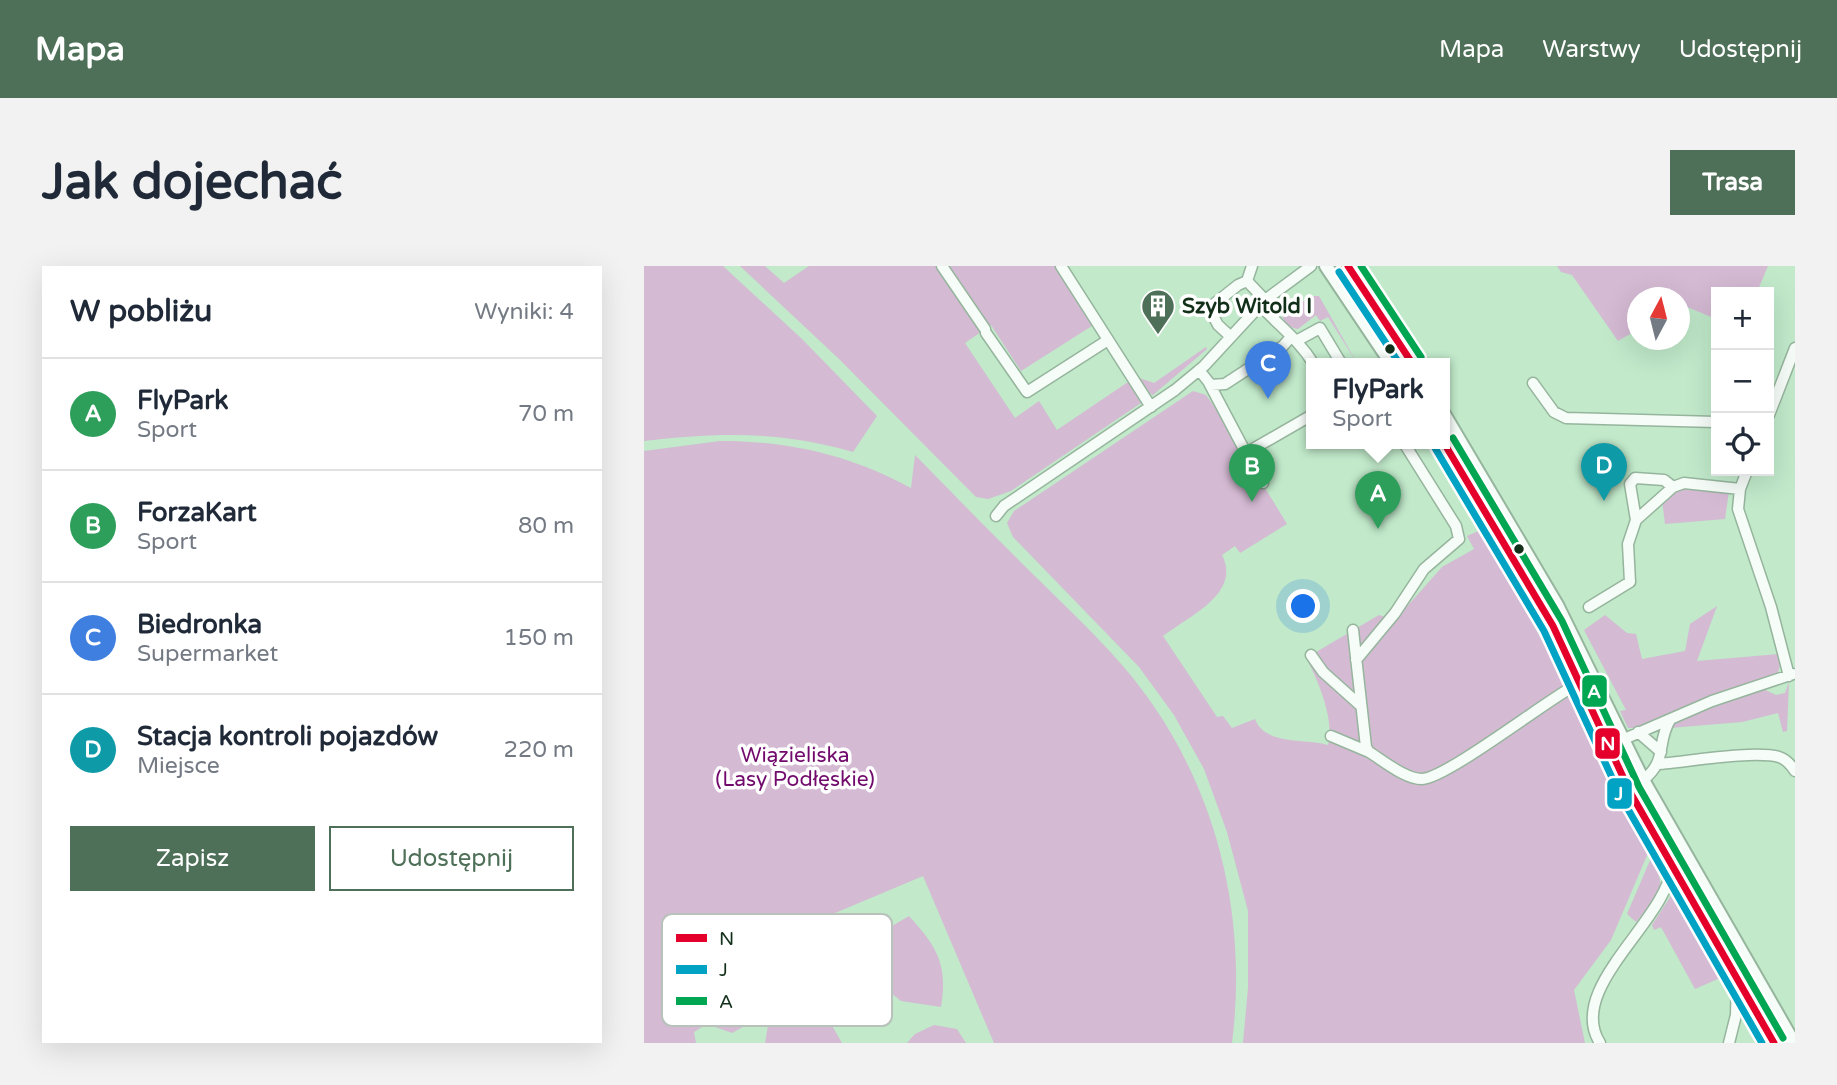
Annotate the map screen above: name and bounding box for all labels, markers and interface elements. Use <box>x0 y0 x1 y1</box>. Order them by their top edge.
text: Mapa <box>35 30 125 69</box>
text: Mapa <box>1439 35 1504 64</box>
text: Warstwy <box>1542 35 1641 64</box>
text: Udostępnij <box>1679 35 1802 64</box>
button: Trasa <box>1670 150 1795 215</box>
text: Jak dojechać <box>42 153 342 212</box>
building icon: Szyb Witold I <box>1139 287 1177 336</box>
north arrow <box>1627 287 1690 350</box>
map controls <box>1711 287 1774 476</box>
button: + <box>1711 287 1774 350</box>
text: W pobliżu <box>70 293 212 330</box>
place label: Szyb Witold I <box>1182 294 1312 319</box>
text: Wyniki: 4 <box>474 298 574 326</box>
pin: C <box>1245 341 1291 399</box>
unlabelled marker <box>1383 342 1397 356</box>
button: − <box>1711 350 1774 413</box>
popup <box>1306 358 1450 449</box>
text: FlyPark <box>1332 374 1424 405</box>
text: FlyPark <box>137 385 228 416</box>
text: A <box>84 400 102 428</box>
text: 70 m <box>518 400 574 428</box>
text: Sport <box>1332 405 1392 433</box>
button: locate <box>1711 413 1774 476</box>
text: Sport <box>137 416 197 444</box>
pin: D <box>1581 443 1627 501</box>
pin: B <box>1229 444 1275 502</box>
pin: A <box>1355 471 1401 529</box>
text: ForzaKart <box>137 497 257 528</box>
text: B <box>85 512 101 540</box>
text: 80 m <box>518 512 574 540</box>
text: Sport <box>137 528 197 556</box>
unlabelled marker <box>1512 542 1526 556</box>
your location <box>1286 589 1320 623</box>
text: Biedronka <box>137 609 262 640</box>
text: C <box>85 624 101 652</box>
text: 150 m <box>504 624 574 652</box>
text: Supermarket <box>137 640 278 668</box>
line badge: A <box>1581 674 1608 708</box>
text: A <box>1587 681 1601 703</box>
text: Stacja kontroli pojazdów <box>137 721 438 752</box>
line badge: N <box>1594 727 1621 760</box>
text: N <box>1600 733 1616 755</box>
text: D <box>84 736 102 764</box>
text: 220 m <box>504 736 574 764</box>
park label: Wiązieliska (Lasy Podłęskie) <box>715 743 875 792</box>
text: Miejsce <box>137 752 220 780</box>
line badge: J <box>1606 777 1633 810</box>
text: J <box>1614 783 1623 805</box>
button: Zapisz <box>70 826 315 891</box>
button: Udostępnij <box>329 826 574 891</box>
legend <box>662 914 892 1026</box>
text: N <box>719 928 734 950</box>
text: J <box>719 959 728 981</box>
text: A <box>719 991 733 1013</box>

